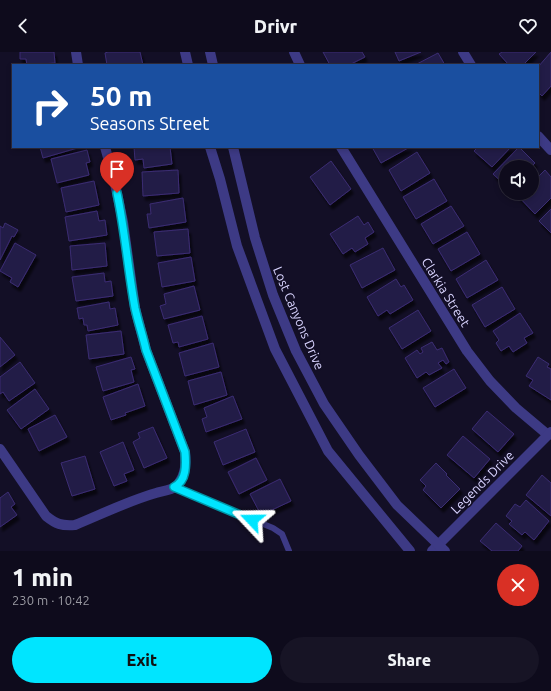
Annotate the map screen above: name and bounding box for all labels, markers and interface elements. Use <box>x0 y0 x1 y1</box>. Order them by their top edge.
icon: back <box>12 15 34 37</box>
icon: heart <box>517 15 539 37</box>
text: Drivr <box>254 16 297 36</box>
icon: right <box>24 80 76 132</box>
text: 50 m <box>90 80 152 111</box>
text: Seasons Street <box>90 113 209 133</box>
pin <box>100 152 134 193</box>
icon: arrive <box>106 158 128 180</box>
map controls <box>499 160 539 200</box>
button: sound <box>499 160 539 200</box>
street label: Clarkia Street <box>419 255 473 329</box>
street label: Lost Canyons Drive <box>271 264 327 372</box>
street label: Legends Drive <box>448 448 516 516</box>
position arrow <box>231 499 273 541</box>
text: 1 min <box>12 564 73 591</box>
button: close <box>497 564 539 606</box>
text: 230 m · 10:42 <box>12 593 90 607</box>
button: Exit <box>12 637 272 683</box>
button: Share <box>280 637 539 683</box>

